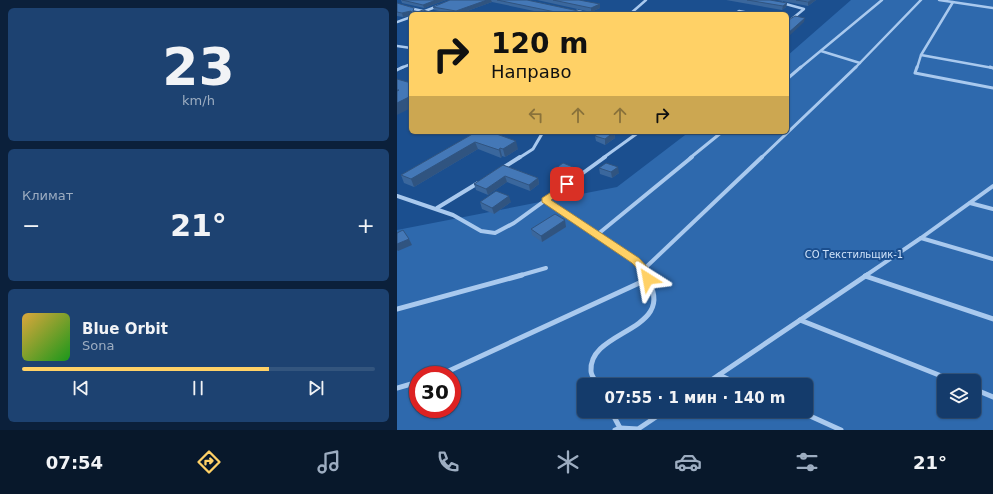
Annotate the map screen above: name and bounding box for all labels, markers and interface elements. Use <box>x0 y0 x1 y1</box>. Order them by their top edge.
text: 120 m <box>491 27 588 60</box>
icon: right <box>425 28 477 80</box>
text: 23 <box>162 37 235 97</box>
text: Направо <box>491 61 571 82</box>
text: km/h <box>182 93 215 108</box>
icon: left <box>525 104 547 126</box>
icon: ahead <box>567 104 589 126</box>
icon: ahead <box>609 104 631 126</box>
icon: right <box>651 104 673 126</box>
pin <box>550 167 584 201</box>
icon: arrive <box>556 173 578 195</box>
text: Климат <box>22 188 73 203</box>
text: 21° <box>170 208 227 243</box>
text: − <box>22 213 40 238</box>
text: + <box>357 213 375 238</box>
park label: СО Текстильщик-1 <box>805 249 903 260</box>
position arrow <box>627 258 669 300</box>
text: Blue Orbit <box>82 320 168 338</box>
text: Sona <box>82 338 114 353</box>
speed limit sign: 30 <box>409 366 461 418</box>
map controls <box>937 374 981 418</box>
button: layers <box>937 374 981 418</box>
icon: previous <box>70 377 92 399</box>
icon: pause <box>187 377 209 399</box>
icon: next <box>305 377 327 399</box>
text: 07:55 · 1 мин · 140 m <box>605 389 786 407</box>
icon: directions <box>195 448 223 476</box>
icon: music <box>315 448 343 476</box>
icon: phone <box>434 448 462 476</box>
icon: climate <box>554 448 582 476</box>
icon: car <box>674 448 702 476</box>
icon: filters <box>793 448 821 476</box>
text: 07:54 <box>46 452 103 473</box>
text: 21° <box>913 452 947 473</box>

